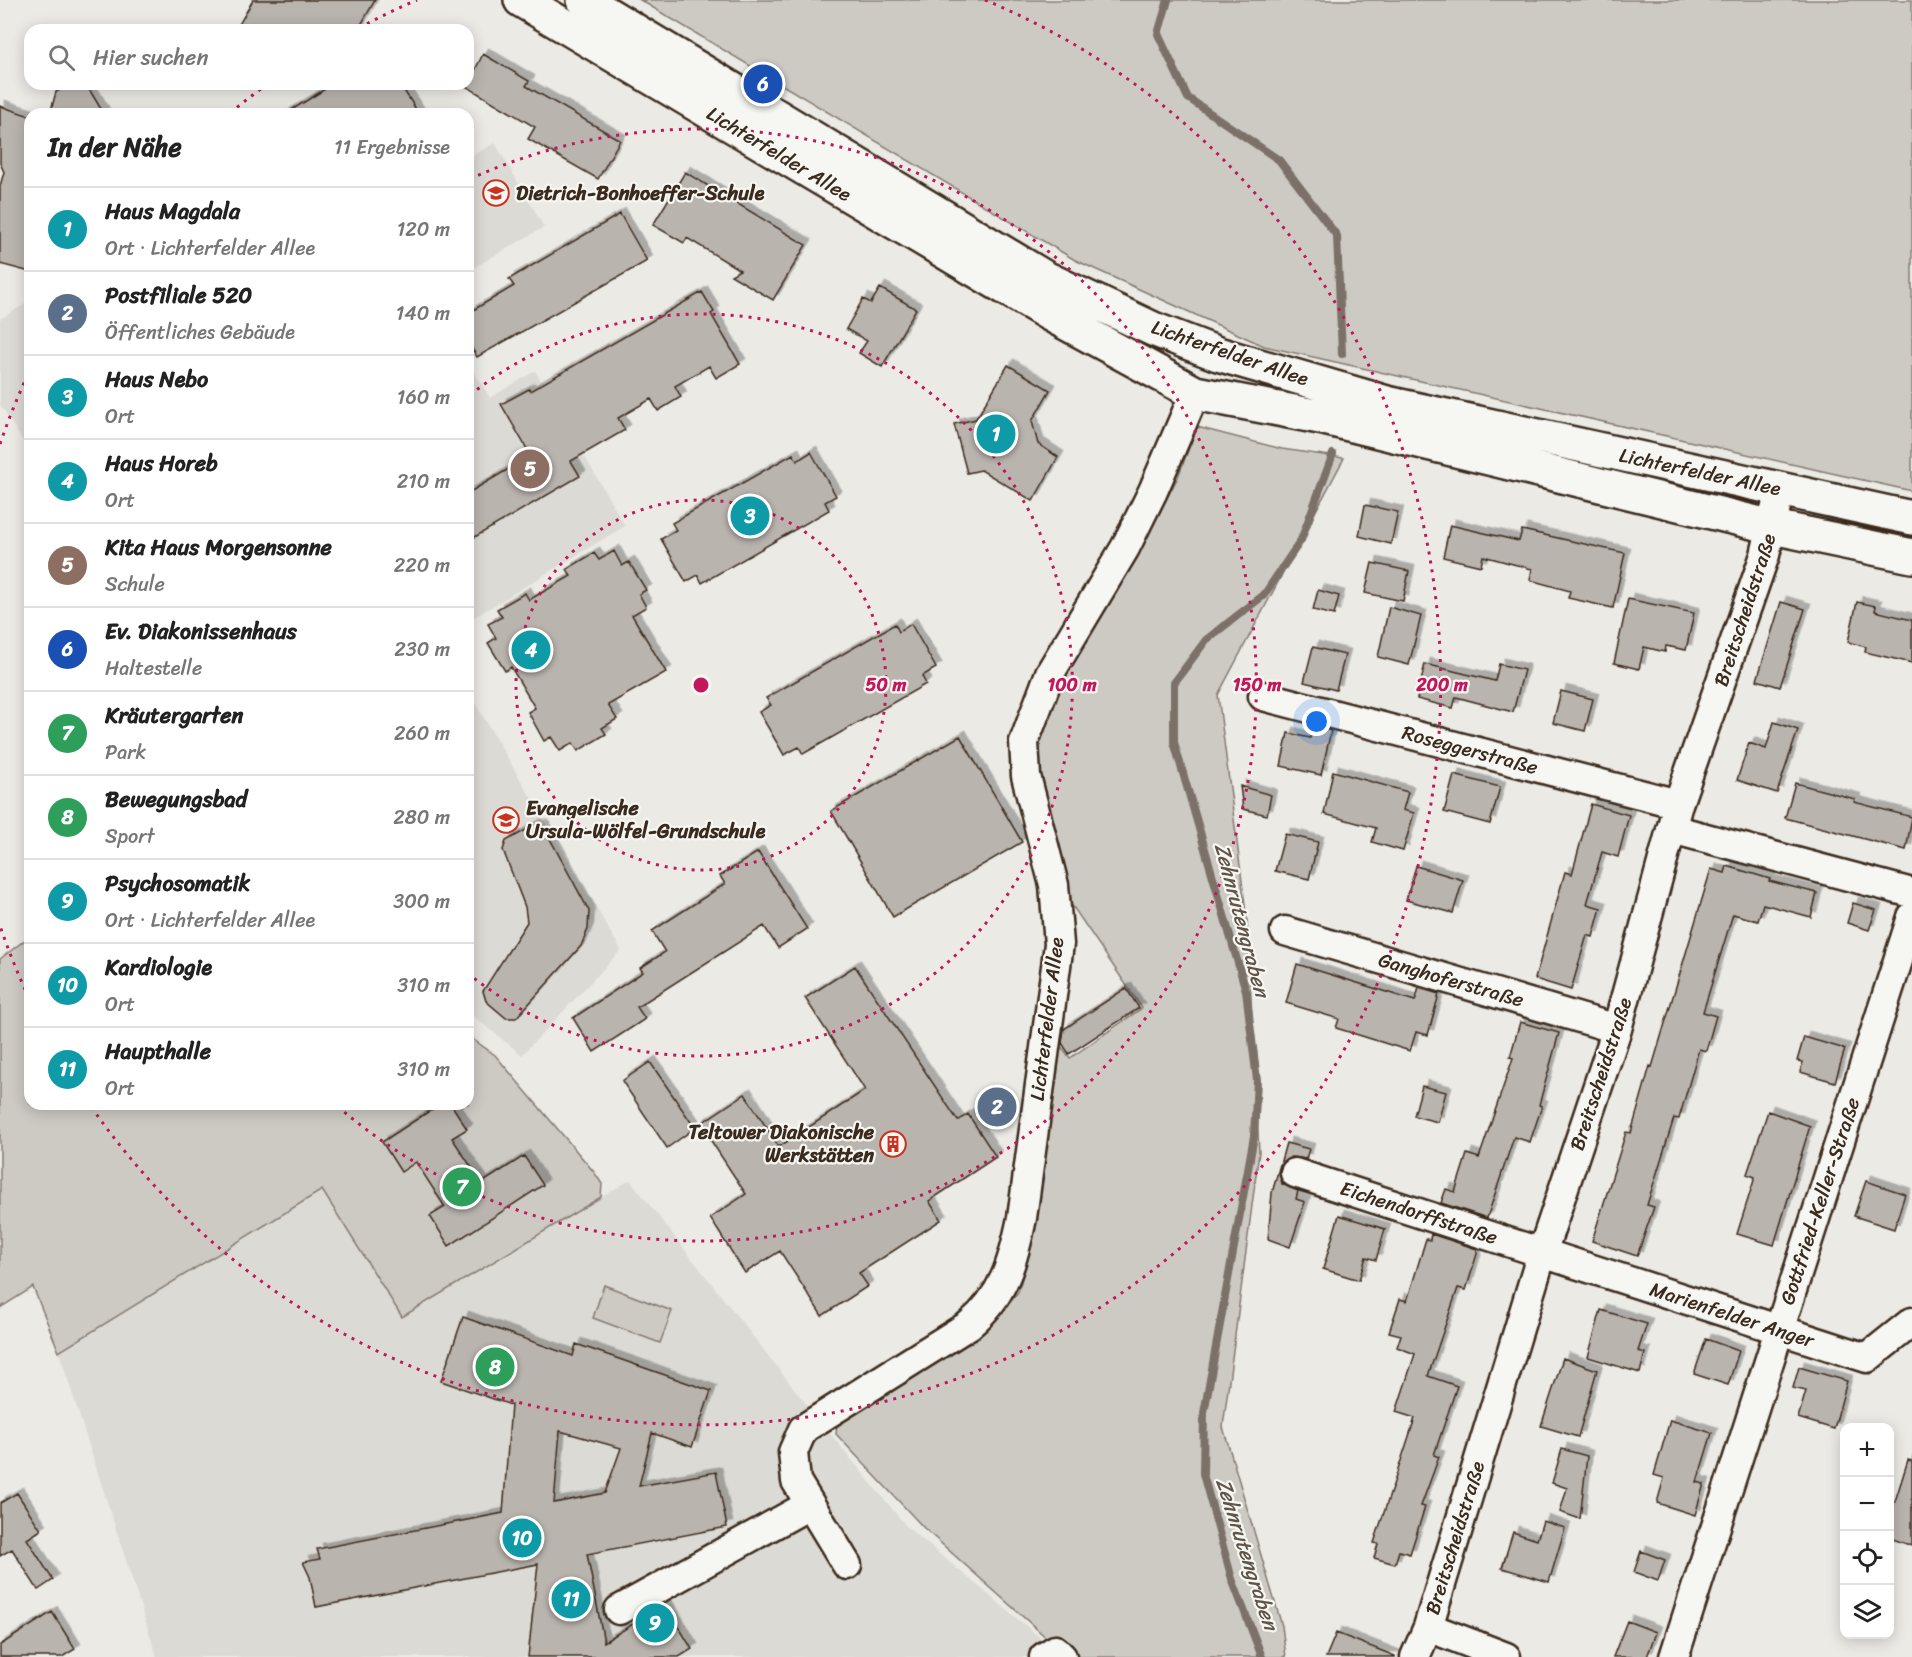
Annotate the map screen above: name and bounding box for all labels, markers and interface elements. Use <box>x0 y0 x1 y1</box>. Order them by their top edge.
search box <box>24 24 474 90</box>
text: Hier suchen <box>93 38 208 77</box>
icon: search <box>45 41 78 74</box>
pin: 6 <box>744 62 783 106</box>
street label: Lichterfelder Allee <box>700 97 859 212</box>
text: In der Nähe <box>48 124 182 170</box>
text: 11 Ergebnisse <box>334 130 450 165</box>
place label: Dietrich-Bonhoeffer-Schule <box>516 176 765 211</box>
school or university icon: Dietrich-Bonhoeffer-Schule <box>481 178 511 208</box>
text: Haus Magdala <box>105 192 240 231</box>
text: 1 <box>63 212 72 247</box>
text: 120 m <box>397 212 450 247</box>
text: Ort · Lichterfelder Allee <box>105 231 315 266</box>
text: Postfiliale 520 <box>105 276 252 315</box>
text: 2 <box>62 296 73 331</box>
text: 140 m <box>396 296 450 331</box>
street label: Lichterfelder Allee <box>1147 310 1314 396</box>
text: Öffentliches Gebäude <box>105 315 295 350</box>
text: Haus Nebo <box>105 360 208 399</box>
text: 3 <box>62 380 73 415</box>
text: 160 m <box>397 380 450 415</box>
text: Ort <box>105 399 135 434</box>
pin: 1 <box>976 412 1016 456</box>
street label: Lichterfelder Allee <box>1616 438 1784 506</box>
text: Haus Horeb <box>105 444 218 483</box>
pin: 5 <box>510 446 550 492</box>
text: 4 <box>61 464 74 499</box>
text: 210 m <box>397 464 450 499</box>
text: Ort <box>105 483 135 518</box>
pin: 3 <box>730 494 770 538</box>
text: Kita Haus Morgensonne <box>105 528 332 567</box>
street label: Breitscheidstraße <box>1704 528 1786 691</box>
text: 5 <box>61 548 74 583</box>
text: 220 m <box>394 548 450 583</box>
text: Schule <box>105 567 165 602</box>
text: Ev. Diakonissenhaus <box>105 612 297 651</box>
pin: 4 <box>512 628 550 672</box>
text: 6 <box>62 632 73 667</box>
text: 230 m <box>394 632 450 667</box>
text: Haltestelle <box>105 651 202 686</box>
text: 50 m <box>866 669 907 701</box>
text: 100 m <box>1048 669 1097 701</box>
text: 150 m <box>1233 669 1281 701</box>
text: 200 m <box>1415 669 1468 701</box>
centre of rings <box>691 675 711 695</box>
text: Kräutergarten <box>105 696 243 735</box>
your location <box>1302 707 1331 736</box>
street label: Roseggerstraße <box>1398 715 1542 785</box>
text: 7 <box>62 716 73 751</box>
text: 260 m <box>394 716 450 751</box>
text: Park <box>105 735 146 770</box>
text: Bewegungsbad <box>105 780 247 819</box>
place label: Evangelische Ursula-Wölfel-Grundschule <box>526 791 766 849</box>
text: 8 <box>61 800 74 835</box>
text: 280 m <box>393 800 450 835</box>
school or university icon: Evangelische Ursula-Wölfel-Grundschule <box>491 805 521 835</box>
text: Sport <box>105 819 155 854</box>
water label: Zehnrutengraben <box>1203 839 1281 1004</box>
text: Psychosomatik <box>105 864 250 903</box>
text: 9 <box>61 884 74 919</box>
text: 300 m <box>393 884 450 919</box>
text: Ort · Lichterfelder Allee <box>105 903 315 938</box>
street label: Lichterfelder Allee <box>1020 935 1074 1103</box>
street label: Ganghoferstraße <box>1374 943 1528 1017</box>
text: Kardiologie <box>105 948 212 987</box>
text: 10 <box>57 968 78 1003</box>
text: 310 m <box>397 968 450 1003</box>
text: Ort <box>105 987 135 1022</box>
street label: Breitscheidstraße <box>1560 992 1642 1155</box>
text: Haupthalle <box>105 1032 211 1071</box>
text: 11 <box>59 1052 76 1087</box>
text: 310 m <box>397 1052 450 1087</box>
text: Ort <box>105 1071 135 1106</box>
pin: 2 <box>978 1084 1016 1130</box>
street label: Gottfried-Keller-Straße <box>1770 1093 1870 1309</box>
place label: Teltower Diakonische Werkstätten <box>689 1115 875 1173</box>
building icon: Teltower Diakonische Werkstätten <box>878 1129 908 1159</box>
pin: 7 <box>442 1164 482 1210</box>
street label: Eichendorffstraße <box>1336 1171 1502 1255</box>
street label: Marienfelder Anger <box>1645 1272 1820 1358</box>
pin: 8 <box>476 1344 514 1390</box>
map controls <box>1840 1423 1894 1639</box>
button: + <box>1840 1423 1894 1477</box>
street label: Breitscheidstraße <box>1415 1456 1495 1619</box>
water label: Zehnrutengraben <box>1204 1473 1290 1638</box>
button: − <box>1840 1477 1894 1531</box>
pin: 10 <box>502 1516 542 1560</box>
button: locate <box>1840 1531 1894 1585</box>
pin: 11 <box>552 1576 590 1622</box>
button: layers <box>1840 1585 1894 1639</box>
pin: 9 <box>636 1600 674 1646</box>

